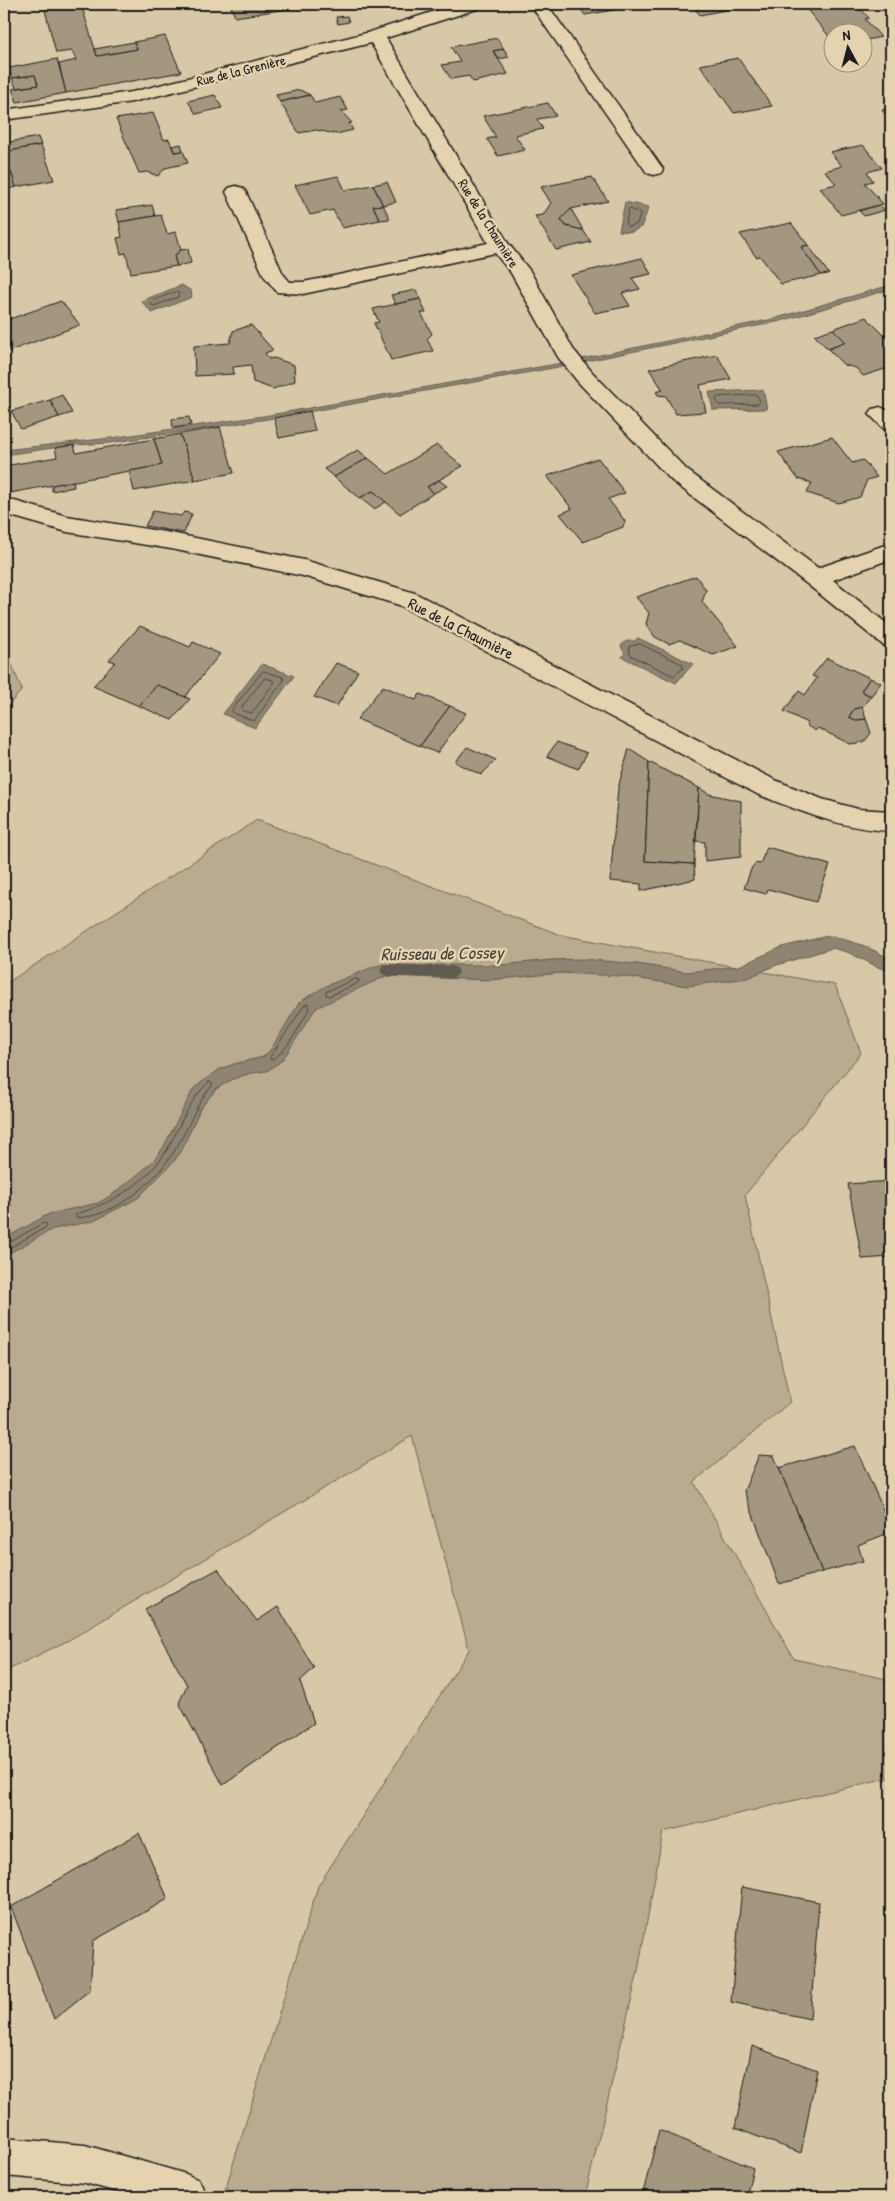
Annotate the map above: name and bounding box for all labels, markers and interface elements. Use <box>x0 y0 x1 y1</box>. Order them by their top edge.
north arrow <box>822 22 872 72</box>
text: N <box>841 25 852 44</box>
street label: Rue de la Grenière <box>194 50 288 90</box>
street label: Rue de la Chaumière <box>454 175 524 271</box>
street label: Rue de la Chaumière <box>404 592 518 664</box>
water label: Ruisseau de Cossey <box>380 939 506 967</box>

